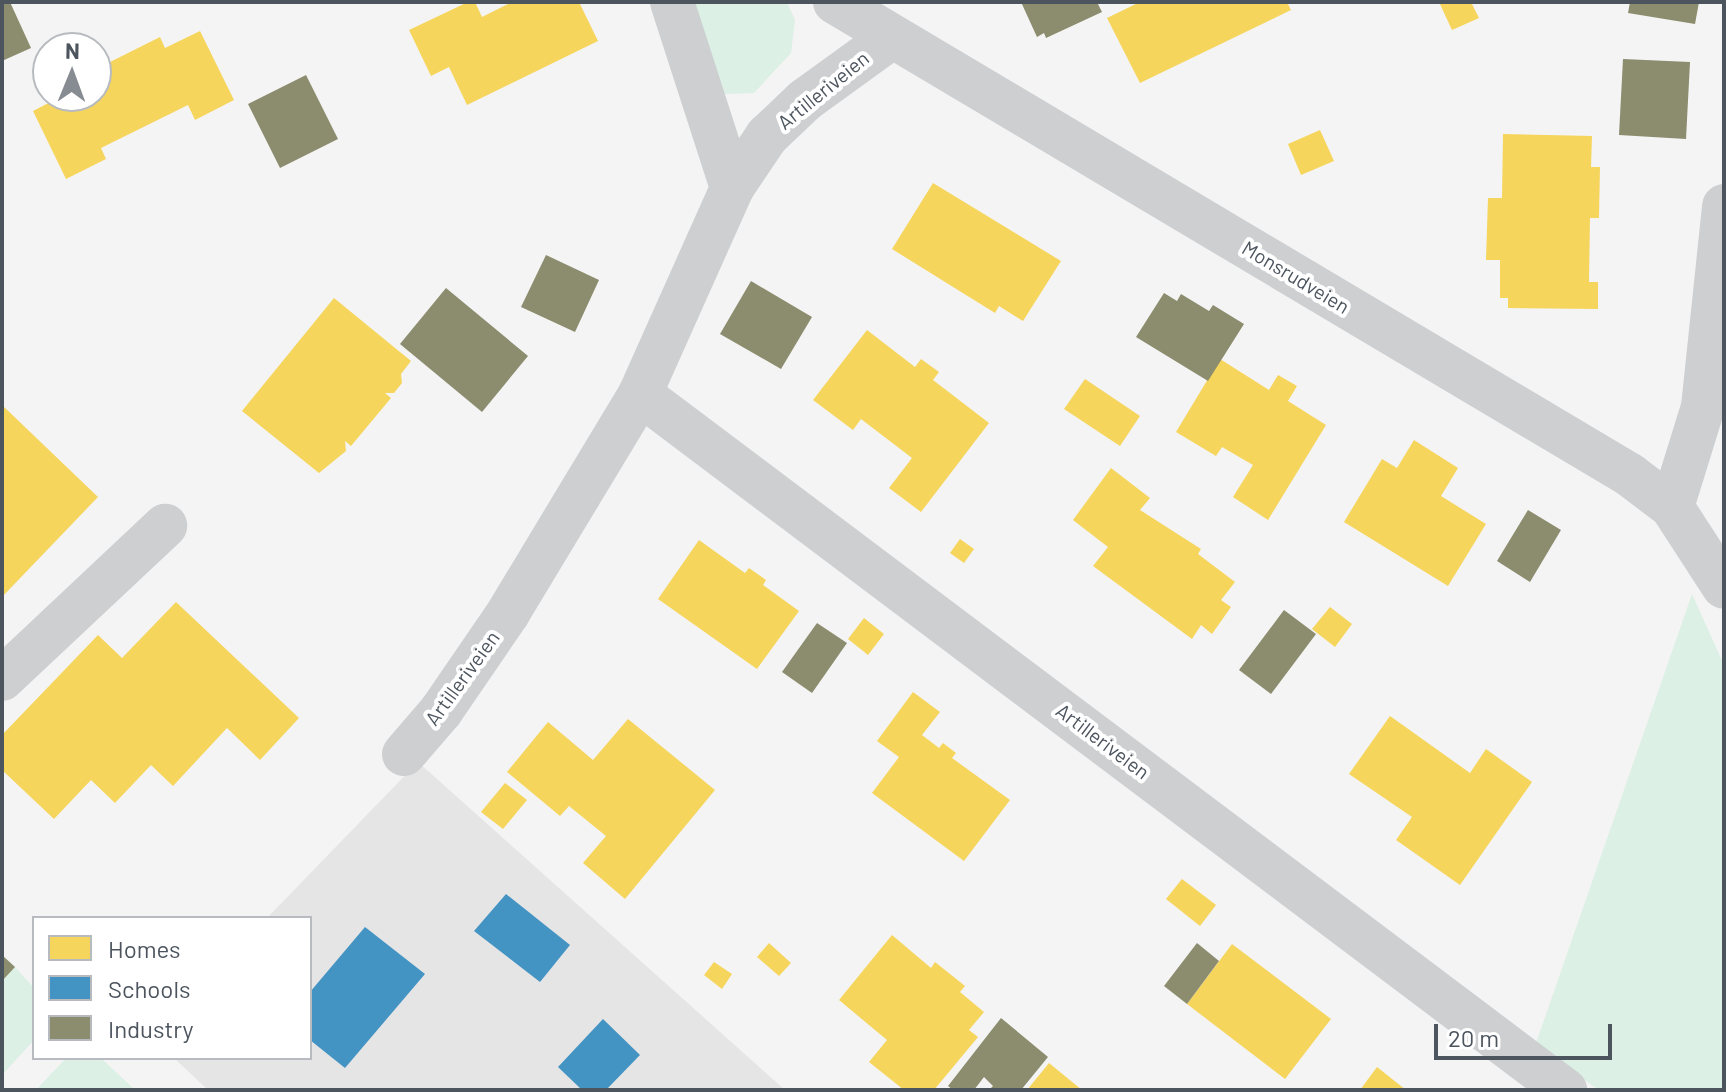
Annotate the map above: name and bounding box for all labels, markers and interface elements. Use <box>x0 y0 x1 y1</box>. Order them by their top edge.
north arrow <box>32 32 112 112</box>
text: N <box>65 37 80 63</box>
street label: Artilleriveien <box>772 46 874 134</box>
street label: Monsrudveien <box>1238 236 1354 318</box>
street label: Artilleriveien <box>420 626 504 730</box>
street label: Artilleriveien <box>1052 698 1154 784</box>
legend <box>32 916 312 1060</box>
text: Homes <box>108 934 181 963</box>
text: Schools <box>108 974 191 1003</box>
scale bar <box>1438 1008 1616 1058</box>
text: Industry <box>108 1014 194 1043</box>
text: 20 m <box>1448 1023 1499 1052</box>

